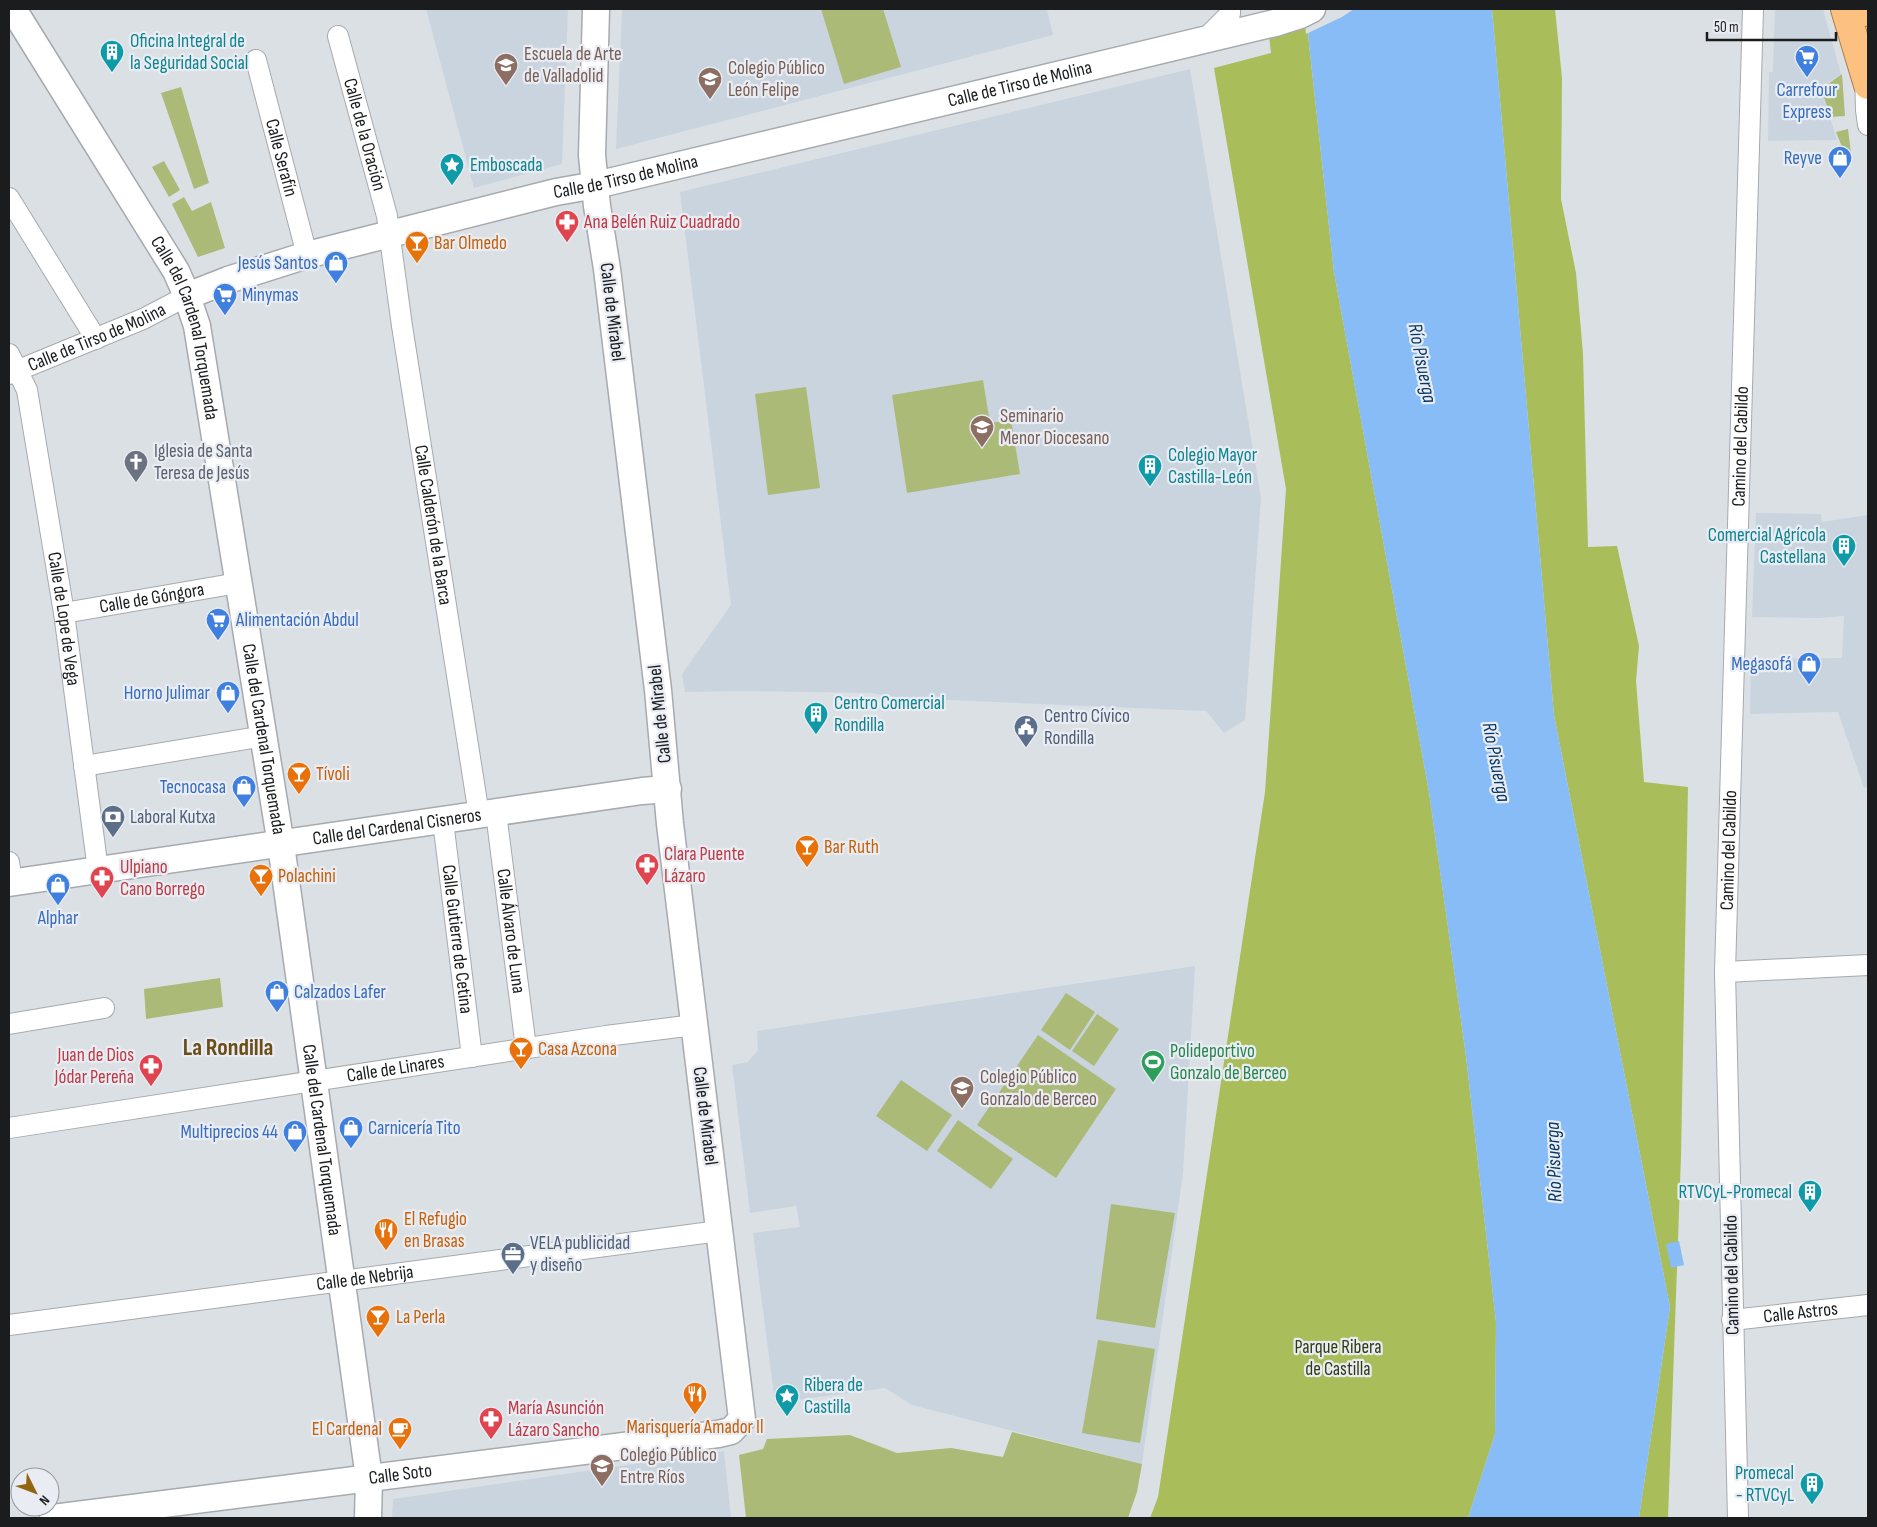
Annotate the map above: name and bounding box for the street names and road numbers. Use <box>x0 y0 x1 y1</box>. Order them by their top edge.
street label: Calle de Tirso de Molina <box>945 56 1094 112</box>
street label: Calle de la Oración <box>339 76 391 193</box>
street label: Calle Serafín <box>260 116 303 199</box>
street label: Calle de Tirso de Molina <box>552 150 700 204</box>
street label: Calle del Cardenal Torquemada <box>146 232 224 422</box>
street label: Calle de Mirabel <box>595 262 629 362</box>
street label: Calle de Tirso de Molina <box>24 298 170 377</box>
street label: Camino del Cabildo <box>1727 386 1754 507</box>
street label: Calle Calderón de la Barca <box>409 443 457 607</box>
street label: Calle de Lope de Vega <box>43 550 85 687</box>
street label: Calle de Góngora <box>97 578 206 618</box>
street label: Calle del Cardenal Torquemada <box>237 642 291 836</box>
street label: Calle de Mirabel <box>643 664 677 764</box>
street label: Camino del Cabildo <box>1715 790 1742 911</box>
street label: Calle del Cardenal Cisneros <box>311 803 483 850</box>
street label: Calle Gutierre de Cetina <box>437 863 478 1015</box>
street label: Calle Álvaro de Luna <box>492 867 530 995</box>
street label: Calle del Cardenal Torquemada <box>297 1043 347 1237</box>
street label: Calle de Linares <box>345 1050 446 1087</box>
street label: Calle de Mirabel <box>688 1066 722 1166</box>
street label: Camino del Cabildo <box>1719 1215 1745 1335</box>
street label: Calle de Nebrija <box>315 1260 415 1296</box>
street label: Calle Astros <box>1762 1297 1839 1328</box>
street label: Calle Soto <box>367 1459 433 1490</box>

